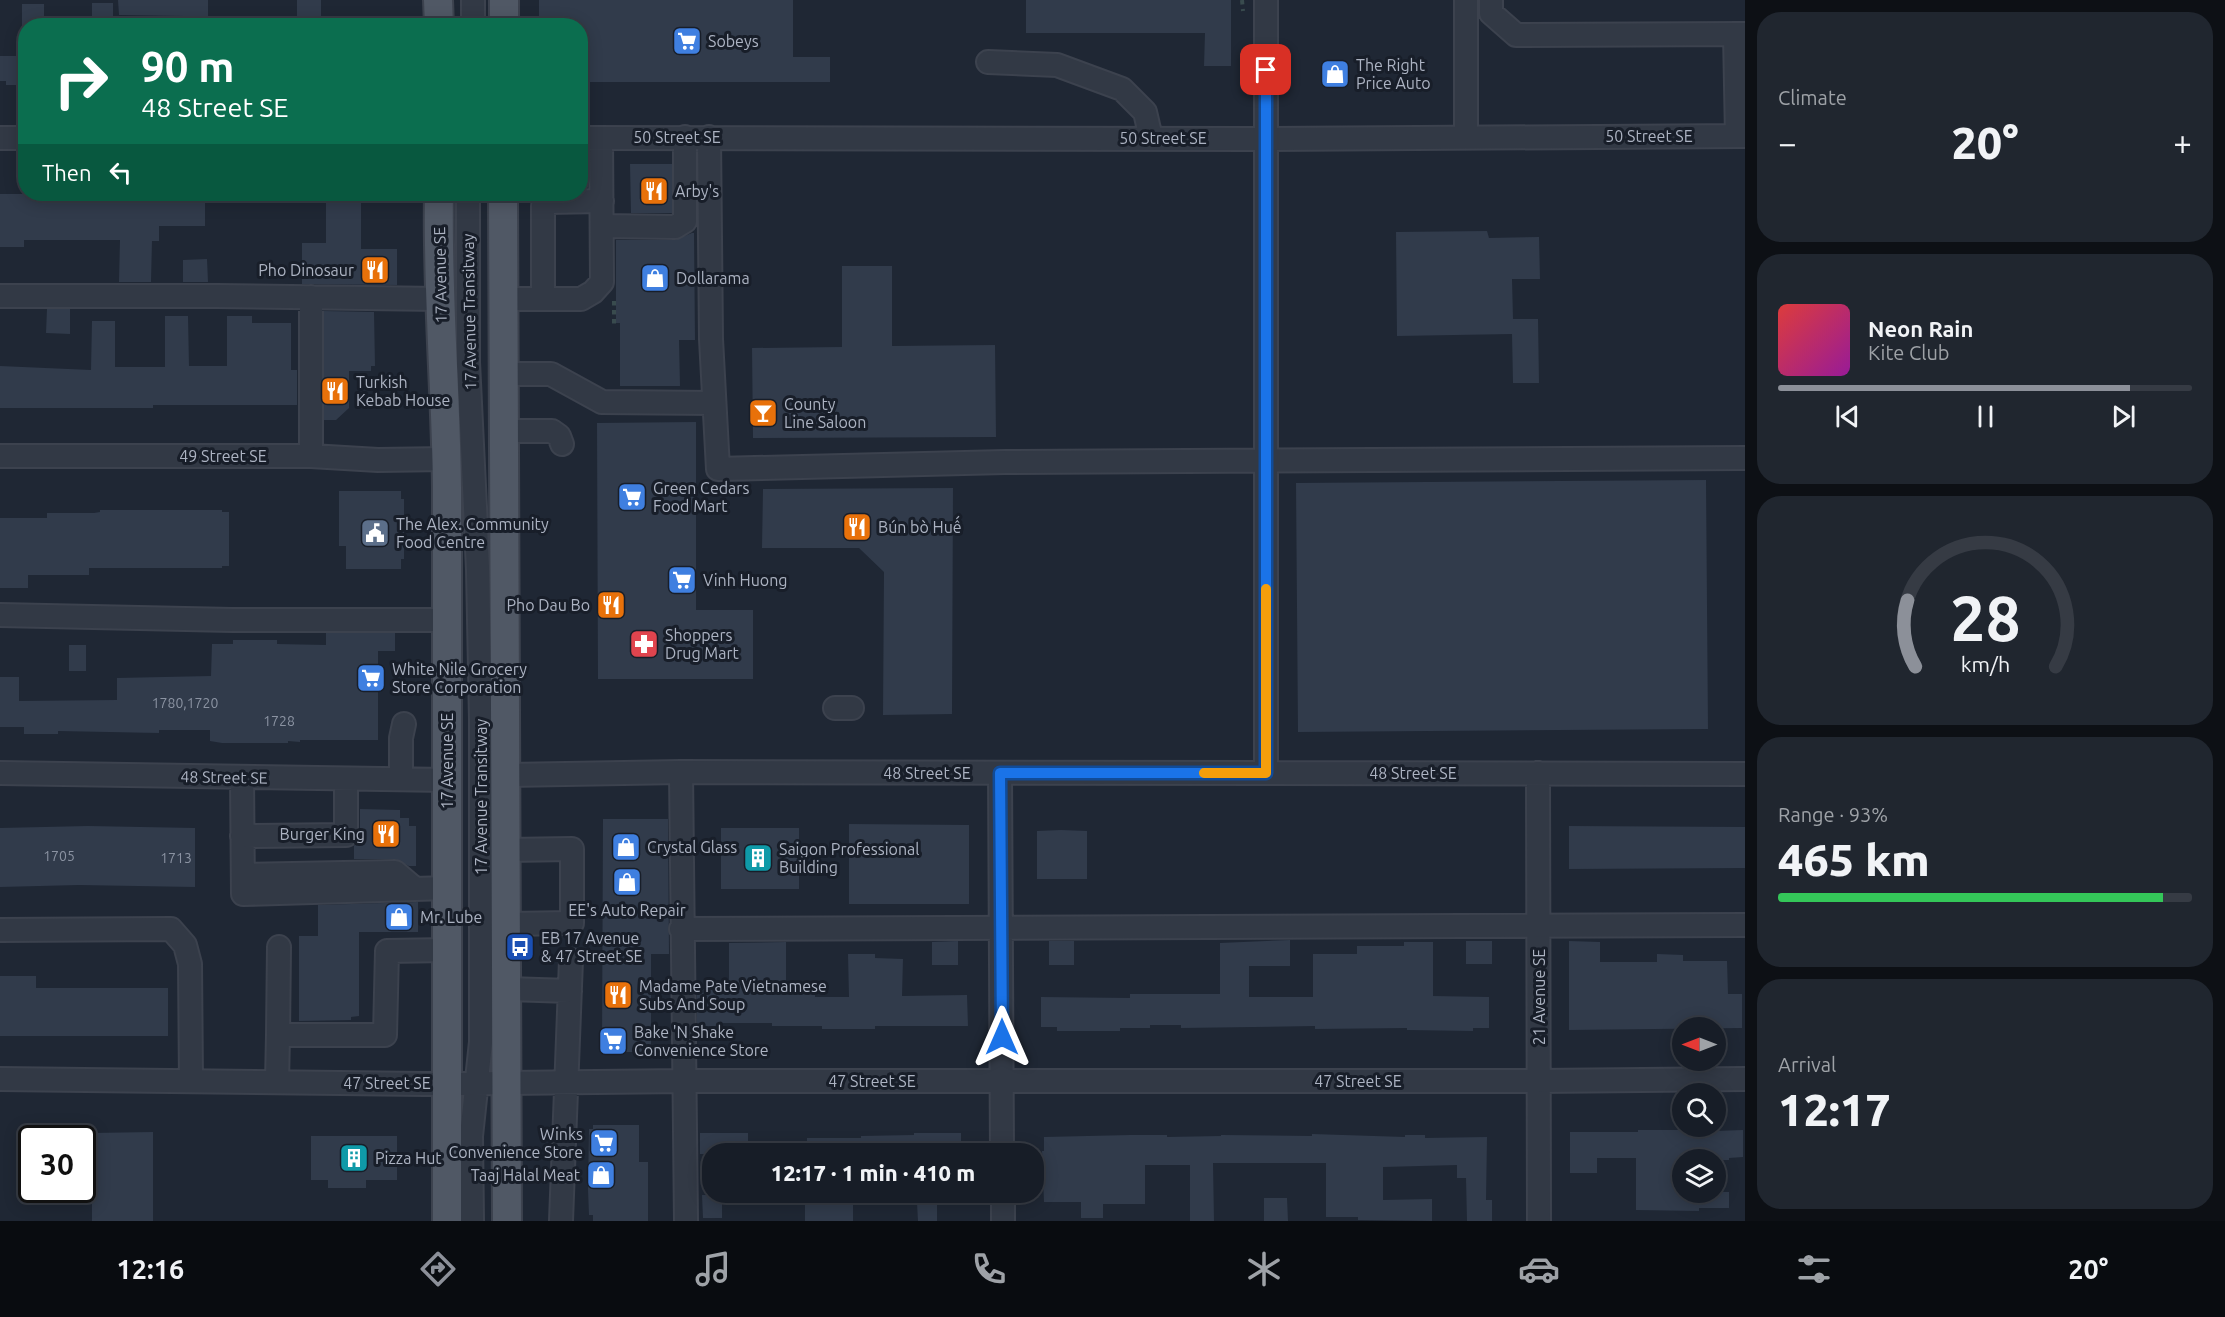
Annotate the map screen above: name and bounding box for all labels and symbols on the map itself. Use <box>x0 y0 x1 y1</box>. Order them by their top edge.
supermarket icon: Sobeys <box>671 25 703 57</box>
place label: Sobeys <box>708 32 759 50</box>
pin <box>1240 44 1291 95</box>
place label: The Right Price Auto <box>1356 56 1431 92</box>
shop icon: The Right Price Auto <box>1319 58 1351 90</box>
street label: 50 Street SE <box>1605 127 1693 145</box>
street label: 50 Street SE <box>633 128 721 146</box>
street label: 50 Street SE <box>1119 129 1207 147</box>
restaurant icon: Arby's <box>638 175 670 207</box>
place label: Arby's <box>675 182 719 200</box>
street label: 17 Avenue SE <box>430 227 450 323</box>
street label: 17 Avenue Transitway <box>459 233 479 390</box>
restaurant icon: Pho Dinosaur <box>359 254 391 286</box>
place label: Pho Dinosaur <box>258 261 354 279</box>
shop icon: Dollarama <box>639 262 671 294</box>
place label: Dollarama <box>676 269 750 287</box>
place label: Turkish Kebab House <box>356 373 450 409</box>
restaurant icon: Turkish Kebab House <box>319 375 351 407</box>
place label: County Line Saloon <box>784 395 866 431</box>
bar icon: County Line Saloon <box>747 397 779 429</box>
street label: 49 Street SE <box>179 447 267 465</box>
place label: Green Cedars Food Mart <box>653 479 749 515</box>
supermarket icon: Green Cedars Food Mart <box>616 481 648 513</box>
restaurant icon: Bún bò Huế <box>841 511 873 543</box>
place label: The Alex. Community Food Centre <box>396 515 549 551</box>
place label: Bún bò Huế <box>878 515 962 536</box>
public building icon: The Alex. Community Food Centre <box>359 517 391 549</box>
supermarket icon: Vinh Huong <box>666 564 698 596</box>
place label: Vinh Huong <box>703 571 787 589</box>
restaurant icon: Pho Dau Bo <box>595 589 627 621</box>
place label: Pho Dau Bo <box>506 596 590 614</box>
place label: Shoppers Drug Mart <box>665 626 740 662</box>
pharmacy icon: Shoppers Drug Mart <box>628 628 660 660</box>
place label: White Nile Grocery Store Corporation <box>392 660 527 696</box>
supermarket icon: White Nile Grocery Store Corporation <box>355 662 387 694</box>
house number: 1780,1720 <box>152 695 218 711</box>
house number: 1728 <box>263 713 295 729</box>
street label: 17 Avenue SE <box>438 713 456 809</box>
street label: 17 Avenue Transitway <box>472 718 490 875</box>
street label: 48 Street SE <box>883 764 971 782</box>
street label: 48 Street SE <box>1369 764 1457 782</box>
street label: 48 Street SE <box>180 767 268 787</box>
restaurant icon: Burger King <box>370 818 402 850</box>
place label: Burger King <box>280 825 365 843</box>
shop icon: Crystal Glass <box>610 831 642 863</box>
place label: Crystal Glass <box>647 838 737 856</box>
place label: Saigon Professional Building <box>779 840 919 876</box>
building icon: Saigon Professional Building <box>742 842 774 874</box>
house number: 1705 <box>43 848 75 864</box>
house number: 1713 <box>160 850 192 866</box>
shop icon: EE's Auto Repair <box>611 866 643 898</box>
shop icon: Mr. Lube <box>383 901 415 933</box>
place label: EE's Auto Repair <box>568 901 686 919</box>
place label: Mr. Lube <box>420 908 482 926</box>
place label: EB 17 Avenue & 47 Street SE <box>541 929 643 965</box>
bus stop icon: EB 17 Avenue & 47 Street SE <box>504 931 536 963</box>
street label: 21 Avenue SE <box>1530 949 1548 1045</box>
place label: Madame Pate Vietnamese Subs And Soup <box>639 977 827 1013</box>
restaurant icon: Madame Pate Vietnamese Subs And Soup <box>602 979 634 1011</box>
position arrow <box>970 1005 1034 1069</box>
north arrow <box>1672 1017 1726 1071</box>
place label: Bake 'N Shake Convenience Store <box>634 1023 769 1059</box>
supermarket icon: Bake 'N Shake Convenience Store <box>597 1025 629 1057</box>
street label: 47 Street SE <box>828 1072 916 1090</box>
street label: 47 Street SE <box>1314 1072 1402 1090</box>
street label: 47 Street SE <box>343 1074 431 1092</box>
speed limit sign: 30 <box>18 1125 96 1203</box>
place label: Winks Convenience Store <box>448 1125 583 1161</box>
supermarket icon: Winks Convenience Store <box>588 1127 620 1159</box>
building icon: Pizza Hut <box>338 1142 370 1174</box>
place label: Pizza Hut <box>375 1149 442 1167</box>
shop icon: Taaj Halal Meat <box>585 1159 617 1191</box>
place label: Taaj Halal Meat <box>471 1166 581 1184</box>

